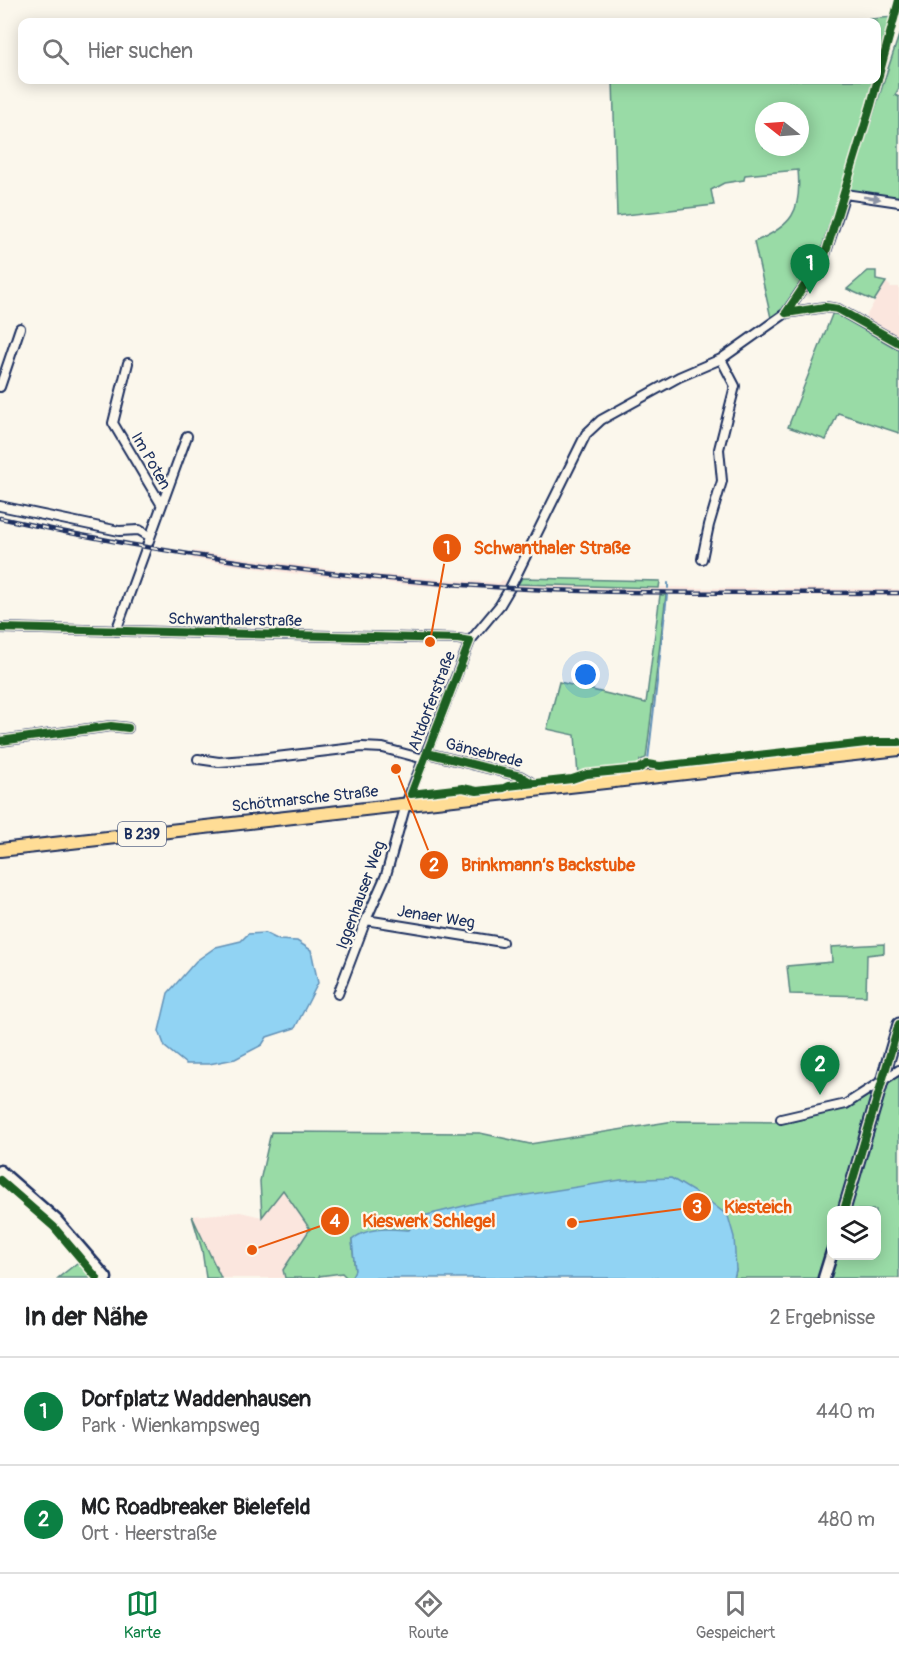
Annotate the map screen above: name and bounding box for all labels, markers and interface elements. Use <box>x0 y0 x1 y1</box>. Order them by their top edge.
search box <box>18 18 881 84</box>
icon: search <box>39 35 72 68</box>
text: Hier suchen <box>87 37 193 65</box>
north arrow <box>755 102 809 156</box>
one-way arrow <box>863 193 882 202</box>
pin: 1 <box>790 244 830 294</box>
street label: Im Poten <box>127 429 175 493</box>
callout: Schwanthaler Straße <box>432 530 643 566</box>
text: 1 <box>443 537 451 560</box>
text: Schwanthaler Straße <box>474 537 632 560</box>
street label: Schwanthalerstraße <box>168 609 302 631</box>
street label: Altdorferstraße <box>404 648 460 754</box>
your location <box>571 660 600 689</box>
street label: Gänsebrede <box>443 734 525 772</box>
street label: Schötmarsche Straße <box>231 781 379 817</box>
road number: B 239 <box>118 822 166 846</box>
street label: Iggenhauser Weg <box>332 838 390 952</box>
callout: Brinkmann’s Backstube <box>419 847 647 883</box>
text: 2 <box>429 854 439 877</box>
text: Brinkmann’s Backstube <box>461 854 636 877</box>
street label: Jenaer Weg <box>396 901 476 933</box>
pin: 2 <box>800 1046 840 1095</box>
callout: Kiesteich <box>682 1189 804 1225</box>
text: 3 <box>692 1196 702 1219</box>
text: Kiesteich <box>724 1196 793 1219</box>
callout: Kieswerk Schlegel <box>320 1203 507 1239</box>
map controls <box>827 1206 881 1260</box>
button: layers <box>827 1206 881 1260</box>
text: 4 <box>330 1210 341 1233</box>
text: Kieswerk Schlegel <box>362 1210 496 1233</box>
text: In der Nähe <box>24 1301 147 1333</box>
text: 2 Ergebnisse <box>770 1305 875 1330</box>
text: Dorfplatz Waddenhausen <box>81 1385 311 1413</box>
text: 1 <box>40 1399 47 1424</box>
text: 440 m <box>816 1399 875 1424</box>
text: Park · Wienkampsweg <box>81 1413 260 1438</box>
text: MC Roadbreaker Bielefeld <box>81 1493 310 1521</box>
text: 2 <box>38 1507 49 1532</box>
text: 480 m <box>818 1507 875 1532</box>
text: Ort · Heerstraße <box>81 1521 217 1546</box>
tab: Karte <box>124 1587 161 1643</box>
tab: Route <box>408 1587 448 1643</box>
tab: Gespeichert <box>696 1587 775 1643</box>

